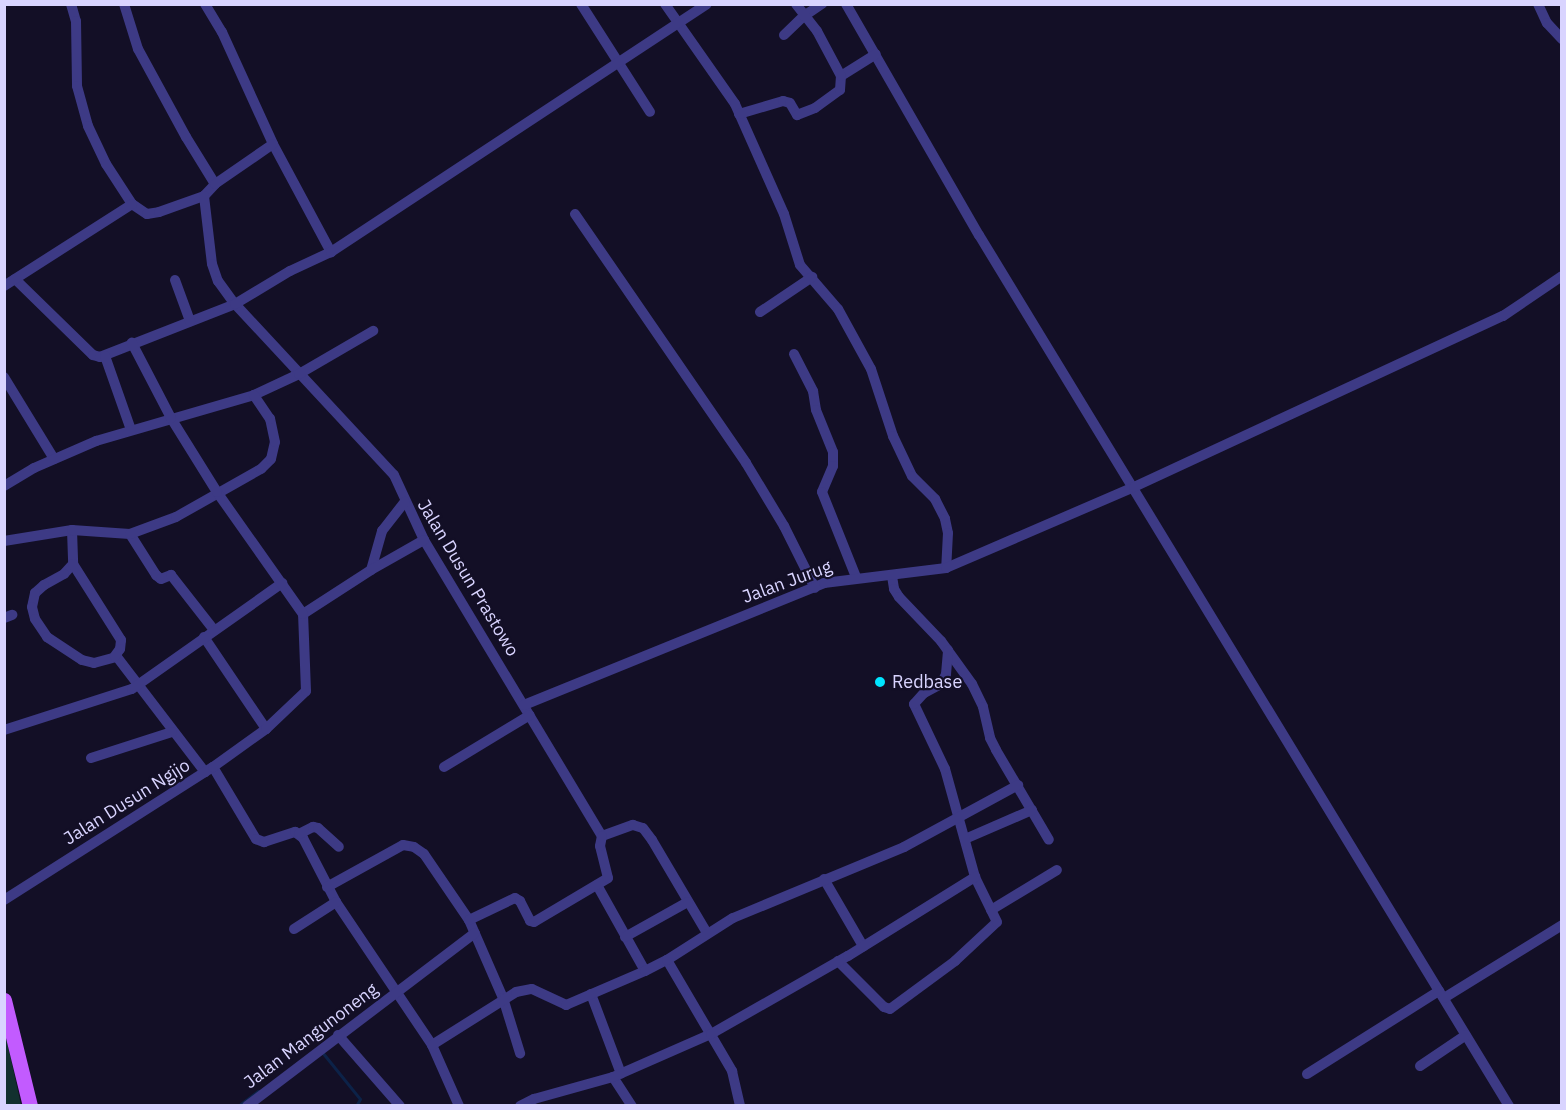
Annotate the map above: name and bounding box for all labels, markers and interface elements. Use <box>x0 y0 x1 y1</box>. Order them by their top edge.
street label: Jalan Dusun Prastowo <box>413 496 523 660</box>
street label: Jalan Jurug <box>739 556 835 608</box>
place label: Redbase <box>892 671 962 693</box>
marker: Redbase <box>873 675 887 689</box>
street label: Jalan Dusun Ngijo <box>60 754 194 850</box>
street label: Jalan Mangunoneng <box>240 979 382 1093</box>

